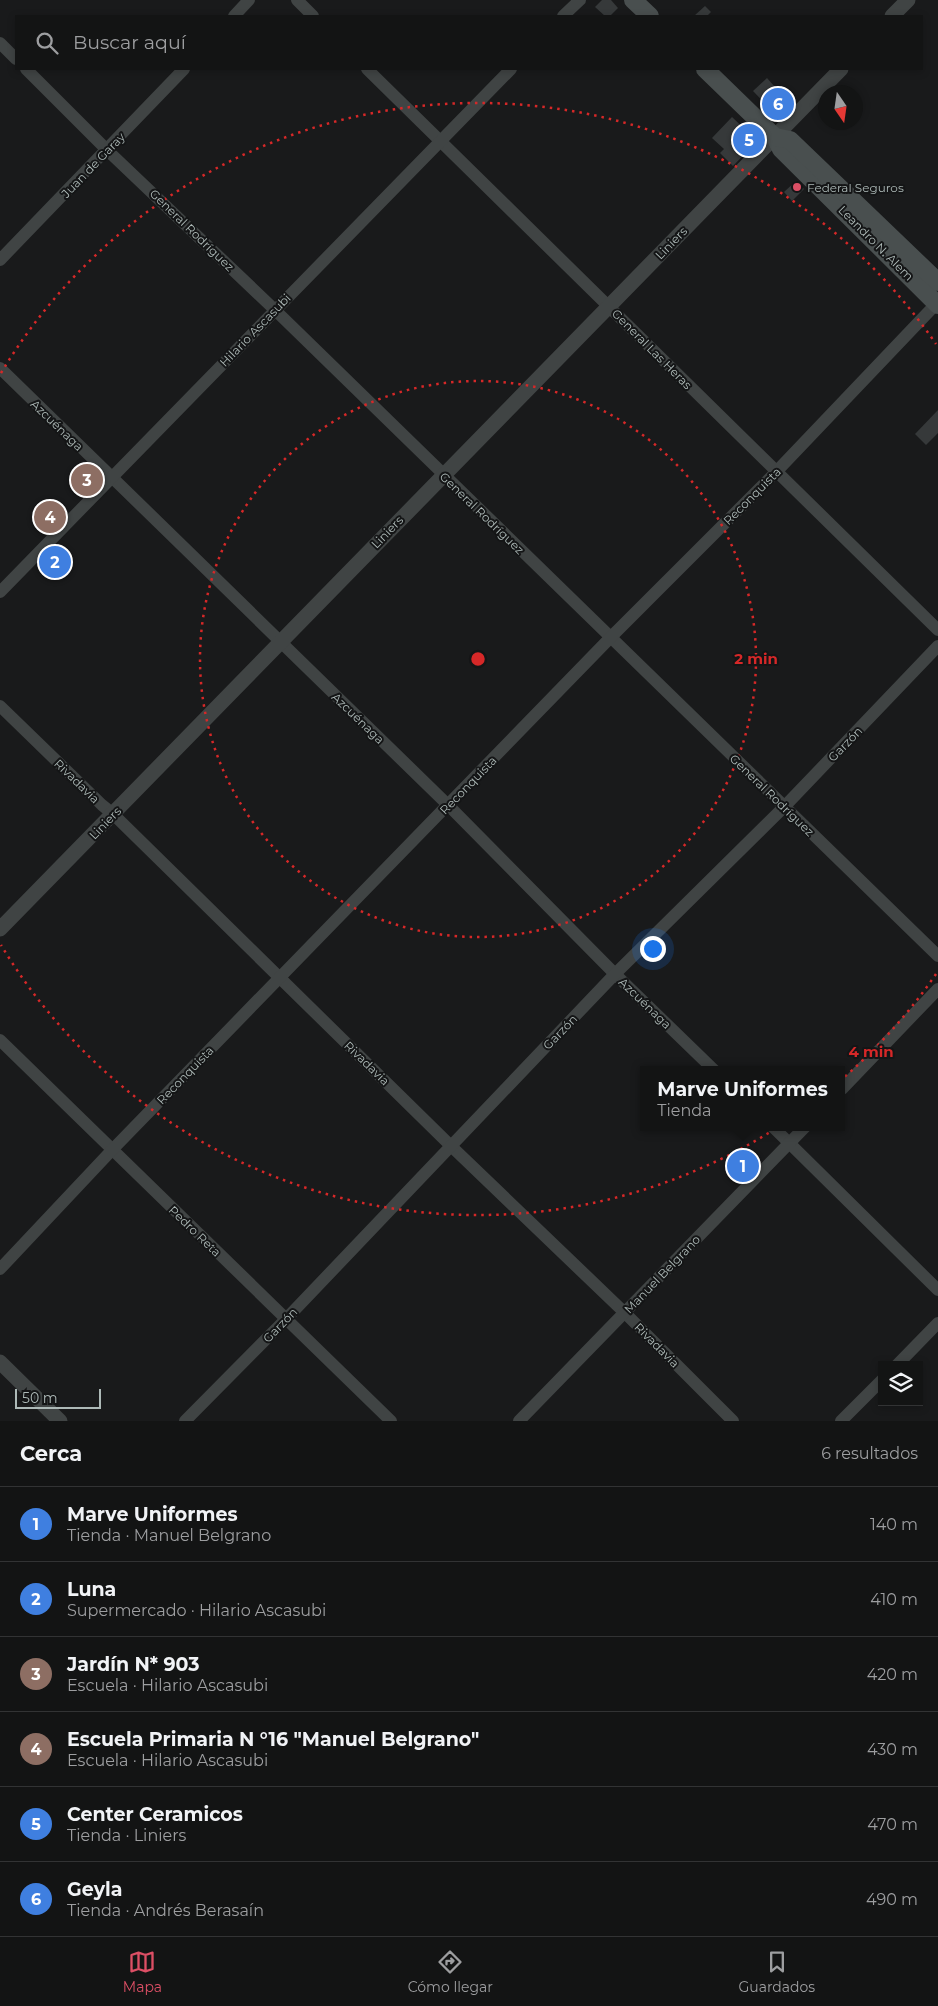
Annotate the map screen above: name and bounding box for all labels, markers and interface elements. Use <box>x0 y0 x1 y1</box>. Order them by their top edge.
search box <box>15 15 923 70</box>
icon: search <box>33 29 61 57</box>
text: Buscar aquí <box>73 31 186 54</box>
pin: 6 <box>762 85 794 123</box>
north arrow <box>818 85 863 130</box>
pin: 5 <box>733 121 765 159</box>
street label: Juan de Garay <box>57 129 128 201</box>
place label: Federal Seguros <box>807 180 904 195</box>
marker: Federal Seguros <box>791 181 803 193</box>
street label: General Rodríguez <box>147 186 237 274</box>
street label: Leandro N. Alem <box>835 202 917 284</box>
street label: Liniers <box>652 223 690 262</box>
street label: Hilario Ascasubi <box>216 290 294 370</box>
street label: General Las Heras <box>609 306 695 392</box>
street label: Azcuénaga <box>28 396 86 454</box>
pin: 3 <box>71 461 103 499</box>
street label: Reconquista <box>720 464 784 528</box>
street label: General Rodríguez <box>437 469 527 557</box>
pin: 4 <box>34 498 66 536</box>
street label: Liniers <box>368 512 406 551</box>
pin: 2 <box>39 543 71 581</box>
text: 2 min <box>734 649 778 668</box>
centre of rings <box>469 650 487 668</box>
street label: Azcuénaga <box>329 689 387 747</box>
street label: Garzón <box>825 723 865 765</box>
street label: General Rodríguez <box>727 751 817 839</box>
street label: Reconquista <box>436 753 500 817</box>
street label: Rivadavia <box>51 756 103 806</box>
street label: Liniers <box>86 803 124 842</box>
your location <box>640 936 666 962</box>
street label: Azcuénaga <box>616 974 674 1032</box>
street label: Garzón <box>540 1011 580 1053</box>
street label: Rivadavia <box>341 1038 393 1088</box>
text: 4 min <box>848 1042 894 1061</box>
street label: Reconquista <box>153 1043 217 1107</box>
popup <box>640 1066 845 1131</box>
text: Marve Uniformes <box>657 1078 828 1101</box>
text: Tienda <box>657 1101 712 1120</box>
pin: 1 <box>727 1147 759 1185</box>
street label: Pedro Reta <box>166 1202 224 1260</box>
street label: Manuel Belgrano <box>621 1232 703 1316</box>
street label: Garzón <box>260 1304 300 1346</box>
street label: Rivadavia <box>631 1319 683 1371</box>
map controls <box>878 1361 923 1406</box>
button: layers <box>878 1361 923 1406</box>
scale bar <box>15 1386 101 1409</box>
text: 50 m <box>22 1389 58 1407</box>
text: Cerca <box>20 1441 82 1466</box>
text: 6 resultados <box>821 1444 918 1463</box>
text: Marve Uniformes <box>67 1503 237 1526</box>
text: 1 <box>33 1515 39 1534</box>
text: 140 m <box>870 1515 918 1534</box>
text: Tienda · Manuel Belgrano <box>67 1526 271 1545</box>
text: Luna <box>67 1578 116 1601</box>
text: 2 <box>31 1590 41 1609</box>
text: 410 m <box>870 1590 918 1609</box>
text: Supermercado · Hilario Ascasubi <box>67 1601 326 1620</box>
text: Jardín N* 903 <box>67 1653 199 1676</box>
text: 3 <box>31 1665 41 1684</box>
text: 420 m <box>867 1665 918 1684</box>
text: Escuela · Hilario Ascasubi <box>67 1676 268 1695</box>
text: Escuela Primaria N °16 "Manuel Belgrano" <box>67 1728 479 1751</box>
text: 4 <box>30 1740 42 1759</box>
text: 430 m <box>867 1740 918 1759</box>
text: Escuela · Hilario Ascasubi <box>67 1751 268 1770</box>
text: Center Ceramicos <box>67 1803 243 1826</box>
text: 5 <box>31 1815 41 1834</box>
text: 470 m <box>867 1815 918 1834</box>
text: Tienda · Liniers <box>67 1826 186 1845</box>
text: Geyla <box>67 1878 122 1901</box>
text: 6 <box>31 1890 41 1909</box>
text: 490 m <box>866 1890 918 1909</box>
text: Tienda · Andrés Berasaín <box>67 1901 264 1920</box>
tab: Mapa <box>123 1948 162 1996</box>
tab: Cómo llegar <box>408 1948 493 1996</box>
tab: Guardados <box>738 1948 815 1996</box>

